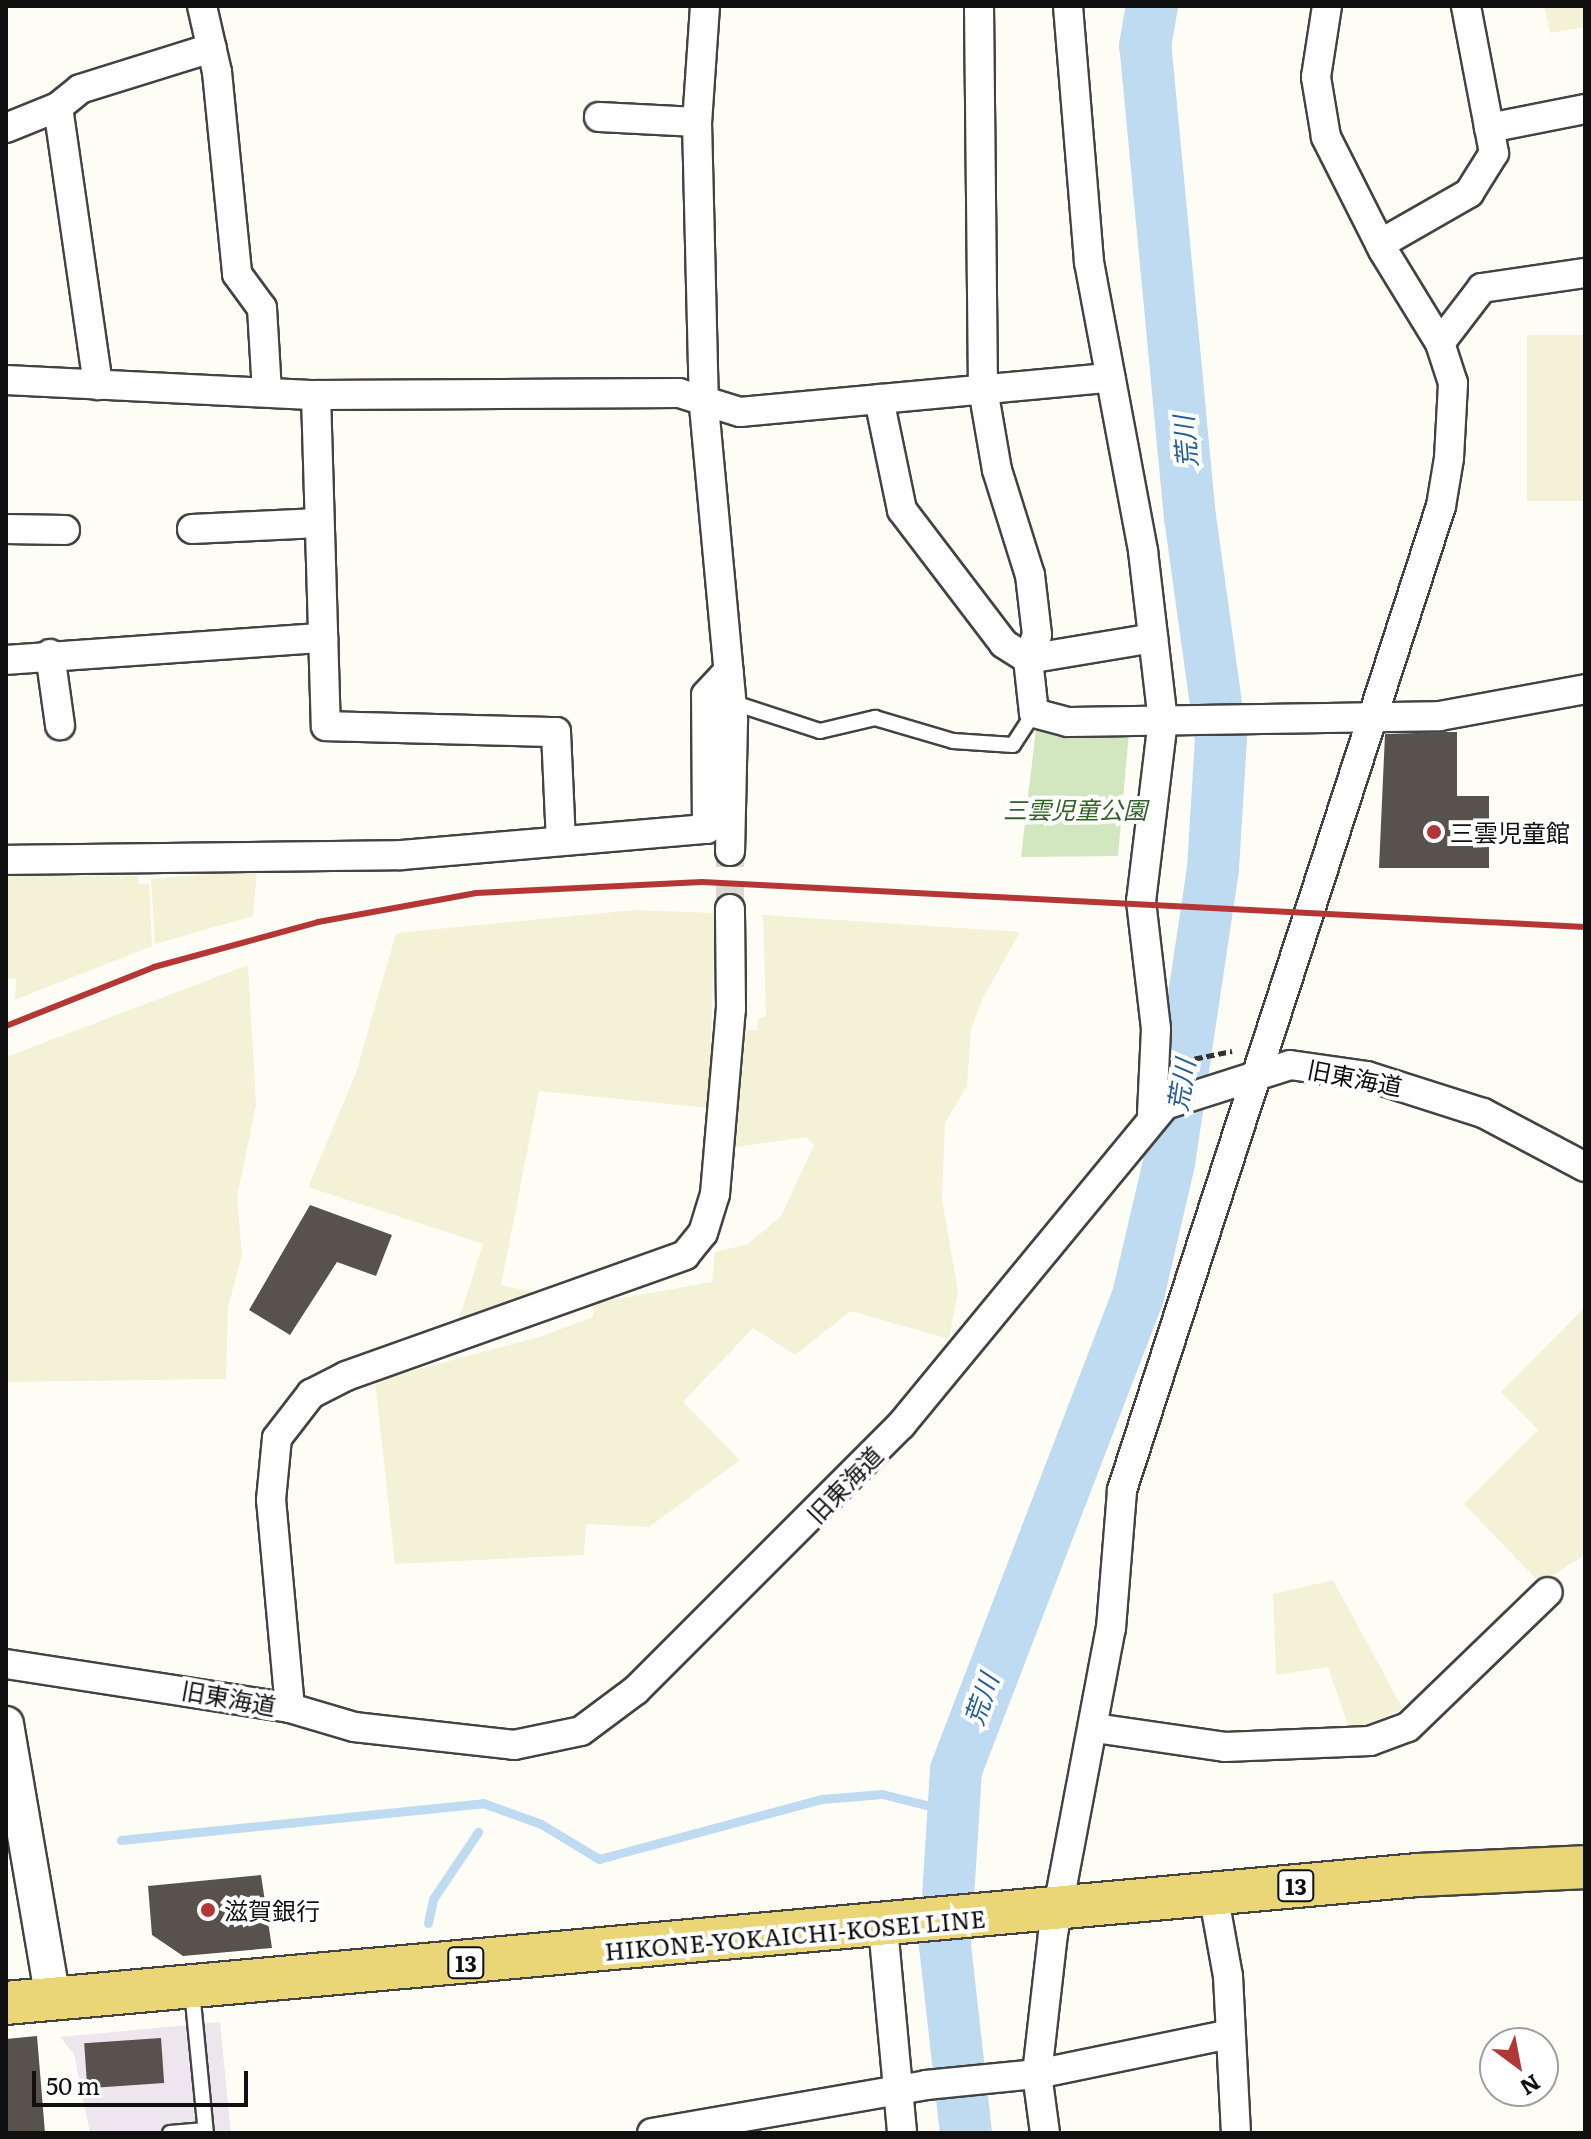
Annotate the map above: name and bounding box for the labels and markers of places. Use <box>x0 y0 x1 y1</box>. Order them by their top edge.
place label: 三雲児童館 <box>1450 818 1570 846</box>
marker: 三雲児童館 <box>1425 823 1443 841</box>
place label: 滋賀銀行 <box>224 1896 320 1924</box>
marker: 滋賀銀行 <box>199 1901 217 1919</box>

